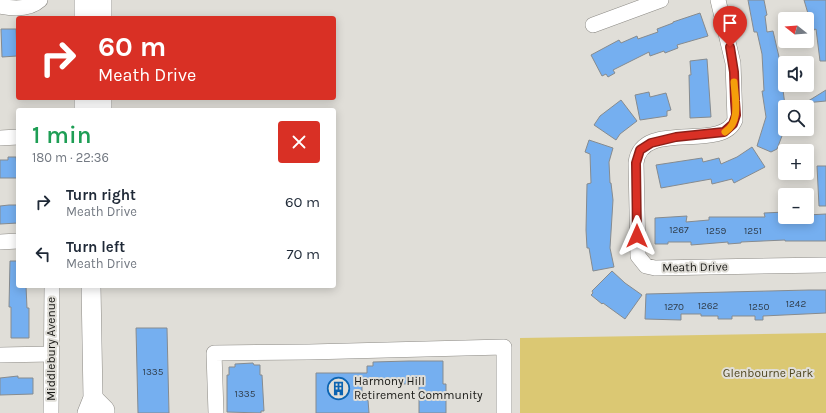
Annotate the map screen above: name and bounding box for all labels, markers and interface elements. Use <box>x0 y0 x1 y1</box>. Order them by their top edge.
pin <box>713 6 747 47</box>
icon: arrive <box>719 12 741 34</box>
north arrow <box>778 12 814 48</box>
map controls <box>778 12 814 224</box>
text: 60 m <box>98 30 166 63</box>
icon: right <box>32 32 84 84</box>
button: sound <box>778 56 814 92</box>
text: Meath Drive <box>98 64 196 86</box>
button: search <box>778 100 814 136</box>
text: 1 min <box>32 121 92 149</box>
button: close <box>278 121 320 163</box>
button: + <box>778 144 814 180</box>
text: 180 m · 22:36 <box>32 150 109 165</box>
text: Turn right <box>66 186 136 204</box>
button: − <box>778 188 814 224</box>
icon: right <box>32 191 54 213</box>
text: 60 m <box>285 193 320 211</box>
text: Meath Drive <box>66 204 137 219</box>
position arrow <box>616 215 658 257</box>
house number: 1267 <box>669 224 689 236</box>
house number: 1259 <box>706 225 726 237</box>
house number: 1251 <box>744 225 762 237</box>
text: Turn left <box>66 238 125 256</box>
icon: left <box>32 243 54 265</box>
text: 70 m <box>286 245 320 263</box>
text: Meath Drive <box>66 256 137 271</box>
street label: Meath Drive <box>662 259 728 275</box>
street label: Middlebury Avenue <box>44 297 58 401</box>
house number: 1242 <box>786 298 806 310</box>
house number: 1262 <box>698 300 719 312</box>
house number: 1270 <box>664 301 684 313</box>
house number: 1250 <box>749 301 769 313</box>
house number: 1335 <box>143 366 164 378</box>
park label: Glenbourne Park <box>723 366 813 380</box>
place label: Harmony Hill Retirement Community <box>354 374 483 402</box>
building icon: Harmony Hill Retirement Community <box>326 375 352 401</box>
house number: 1335 <box>235 388 256 400</box>

